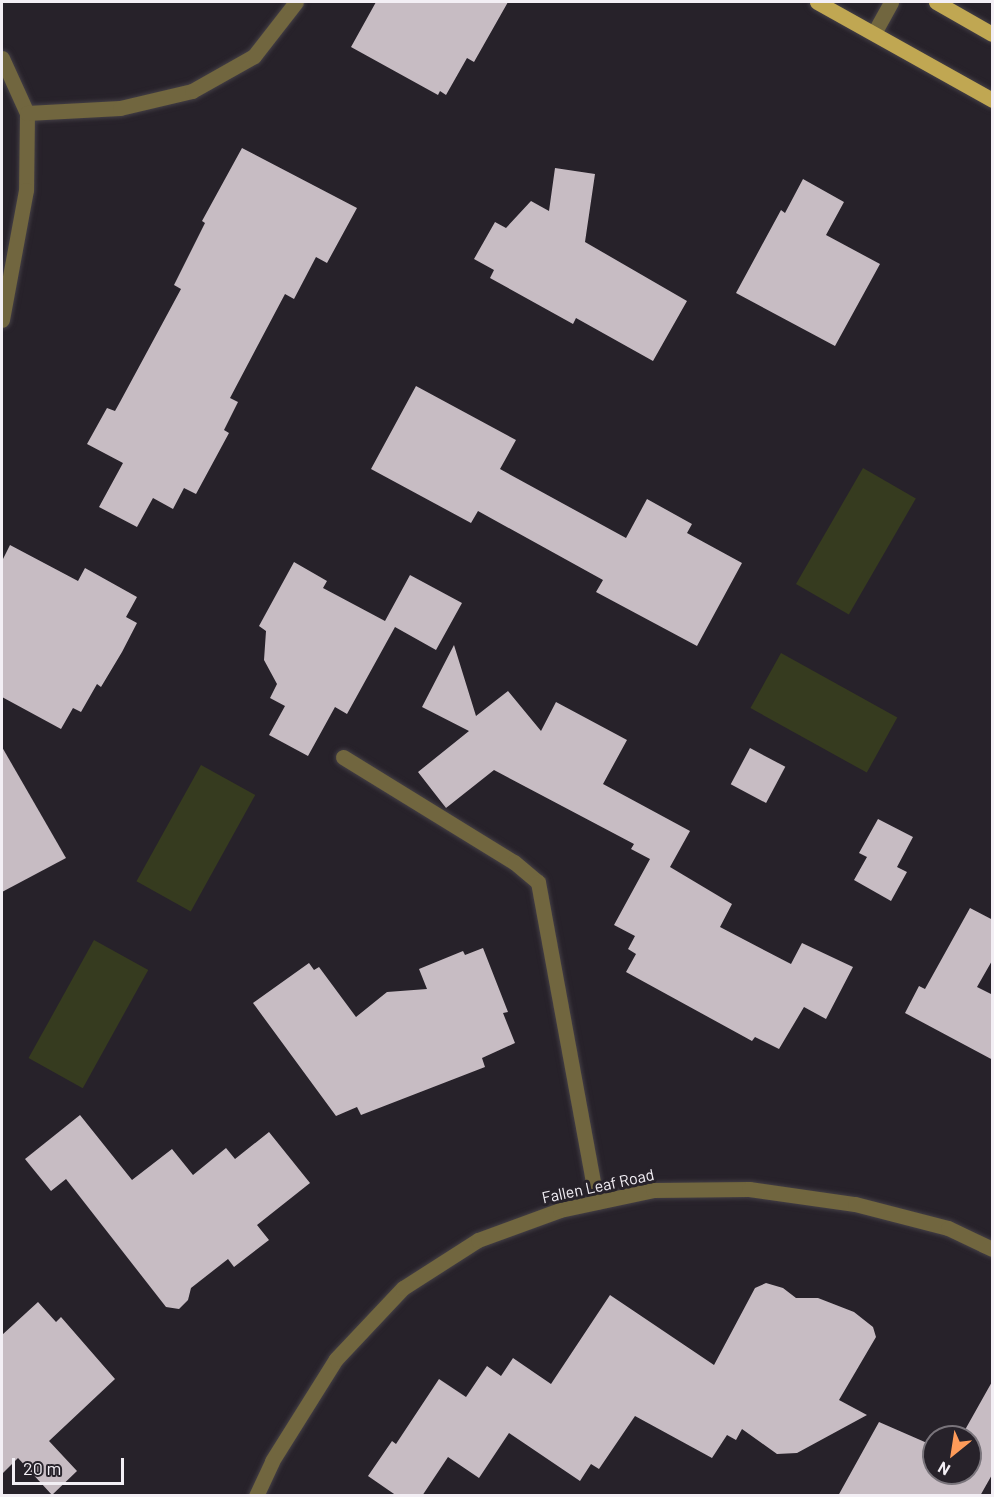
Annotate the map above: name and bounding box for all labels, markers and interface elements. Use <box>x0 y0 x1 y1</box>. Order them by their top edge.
street label: Fallen Leaf Road <box>540 1165 656 1207</box>
north arrow <box>922 1425 982 1485</box>
scale bar <box>15 1446 128 1484</box>
text: 20 m <box>23 1457 61 1479</box>
text: N <box>934 1458 953 1480</box>

